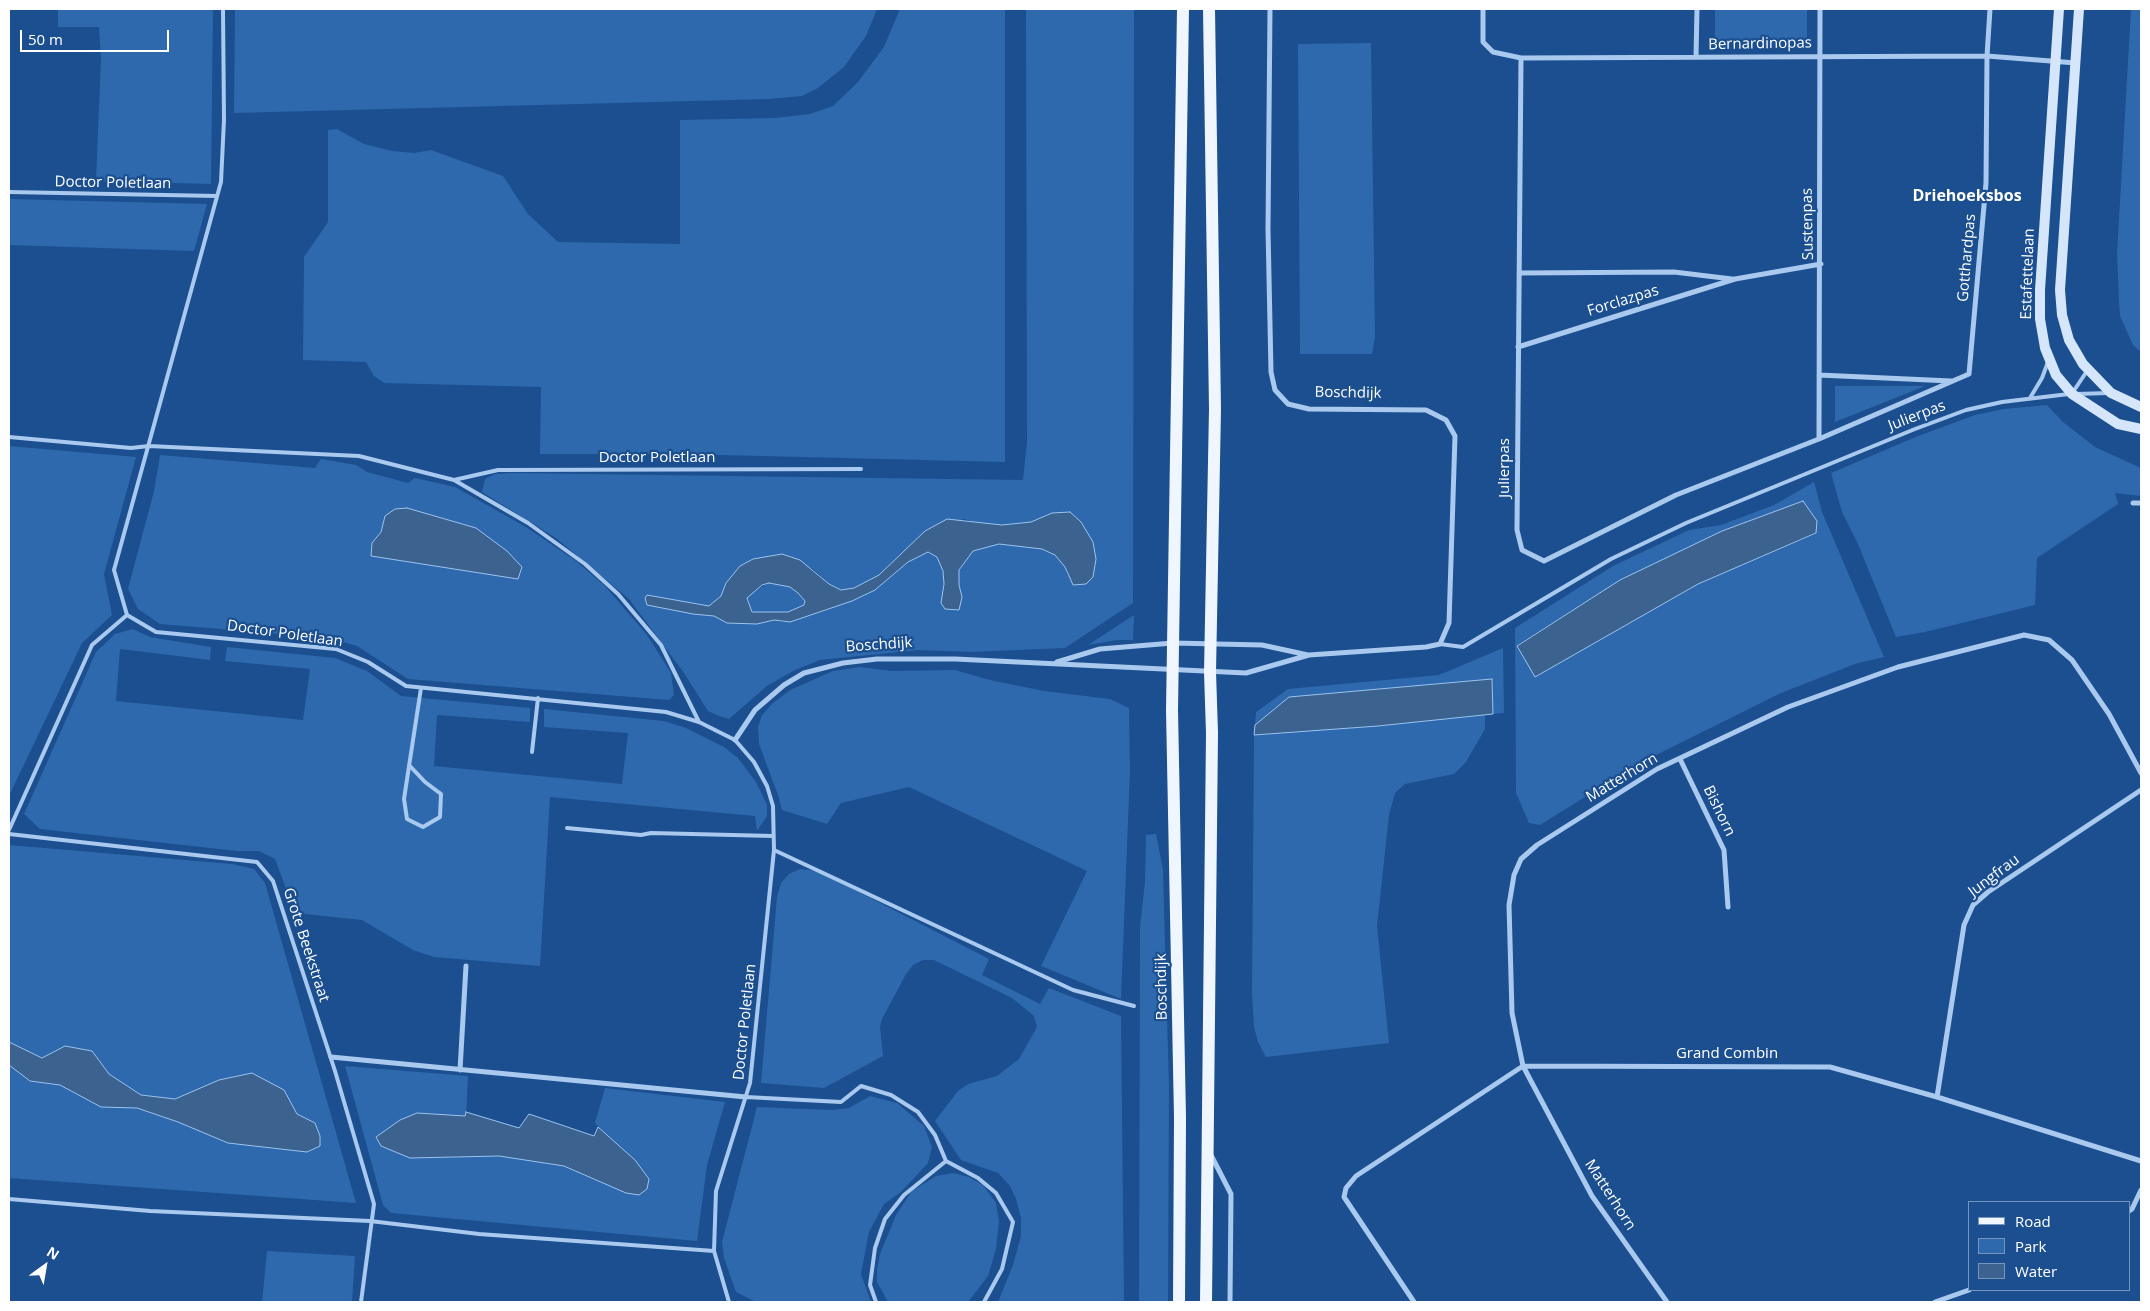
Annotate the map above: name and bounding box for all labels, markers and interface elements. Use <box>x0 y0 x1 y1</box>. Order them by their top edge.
scale bar <box>22 20 171 52</box>
text: 50 m <box>28 29 63 49</box>
street label: Bernardinopas <box>1708 34 1812 54</box>
street label: Doctor Poletlaan <box>54 173 172 193</box>
district label: Driehoeksbos <box>1912 186 2022 206</box>
street label: Sustenpas <box>1798 188 1818 260</box>
street label: Gotthardpas <box>1954 213 1980 303</box>
street label: Estafettelaan <box>2017 228 2039 320</box>
street label: Forclazpas <box>1585 282 1661 320</box>
street label: Boschdijk <box>1314 383 1382 403</box>
street label: Julierpas <box>1886 397 1948 435</box>
street label: Julierpas <box>1496 438 1514 498</box>
street label: Doctor Poletlaan <box>599 449 715 467</box>
street label: Doctor Poletlaan <box>226 617 344 651</box>
street label: Boschdijk <box>845 634 913 656</box>
street label: Matterhorn <box>1583 750 1661 806</box>
street label: Bishorn <box>1699 783 1739 839</box>
street label: Jungfrau <box>1965 851 2023 901</box>
street label: Grote Beekstraat <box>279 886 333 1004</box>
street label: Boschdijk <box>1152 953 1172 1021</box>
street label: Doctor Poletlaan <box>730 963 760 1081</box>
street label: Grand Combin <box>1676 1045 1778 1063</box>
street label: Matterhorn <box>1580 1156 1640 1234</box>
legend <box>1968 1201 2130 1291</box>
text: Road <box>2015 1211 2051 1231</box>
text: Park <box>2015 1236 2046 1256</box>
north arrow <box>20 1241 70 1291</box>
text: N <box>43 1242 63 1264</box>
text: Water <box>2015 1261 2057 1281</box>

